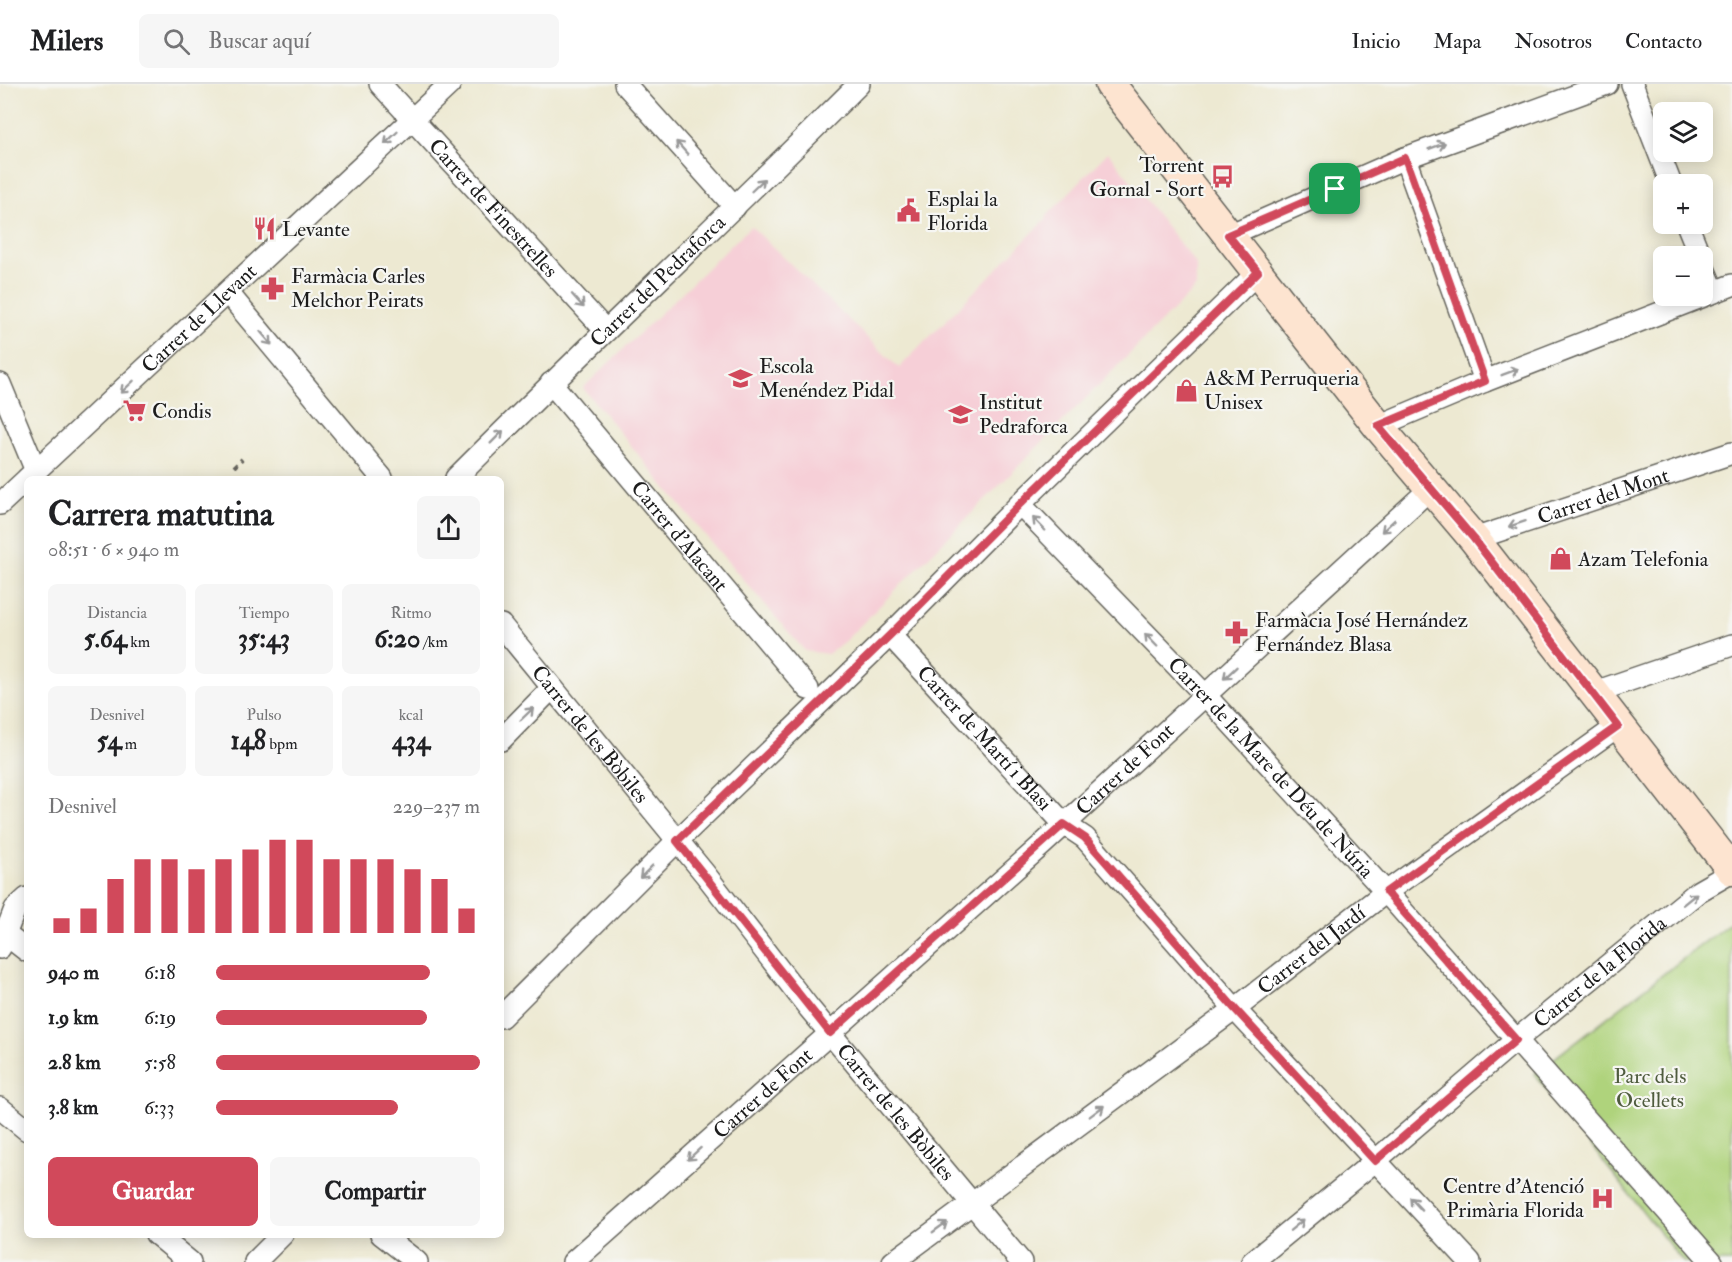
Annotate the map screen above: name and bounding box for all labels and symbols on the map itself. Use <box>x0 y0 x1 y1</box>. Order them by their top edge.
one-way arrow <box>384 130 399 145</box>
street label: Carrer de Finestrelles <box>422 133 564 284</box>
one-way arrow <box>675 140 689 155</box>
one-way arrow <box>1427 140 1446 151</box>
place label: Torrent Gornal - Sort <box>1089 152 1204 203</box>
pin <box>1309 163 1360 214</box>
bus stop icon: Torrent Gornal - Sort <box>1209 164 1235 190</box>
one-way arrow <box>751 177 766 192</box>
place label: Esplai la Florida <box>927 186 998 237</box>
public building icon: Esplai la Florida <box>896 198 922 224</box>
street label: Carrer del Pedraforca <box>584 209 732 353</box>
restaurant icon: Levante <box>251 216 277 242</box>
place label: Levante <box>282 216 350 243</box>
street label: Carrer de Llevant <box>136 258 263 379</box>
place label: Farmàcia Carles Melchor Peirats <box>291 263 425 314</box>
pharmacy icon: Farmàcia Carles Melchor Peirats <box>260 275 286 301</box>
one-way arrow <box>571 293 585 308</box>
one-way arrow <box>259 330 273 345</box>
place label: Escola Menéndez Pidal <box>759 353 894 404</box>
school or university icon: Escola Menéndez Pidal <box>728 365 754 391</box>
place label: A&M Perruqueria Unisex <box>1203 365 1360 416</box>
one-way arrow <box>1500 365 1519 376</box>
shop icon: A&M Perruqueria Unisex <box>1173 377 1199 403</box>
one-way arrow <box>120 380 135 394</box>
place label: Institut Pedraforca <box>979 389 1068 440</box>
supermarket icon: Condis <box>121 398 147 424</box>
place label: Condis <box>152 398 211 425</box>
school or university icon: Institut Pedraforca <box>948 401 974 427</box>
one-way arrow <box>490 430 505 445</box>
street label: Carrer del Mont <box>1534 462 1673 531</box>
street label: Carrer d'Alacant <box>625 475 734 598</box>
one-way arrow <box>1032 516 1047 531</box>
one-way arrow <box>1381 519 1396 533</box>
one-way arrow <box>1508 519 1527 530</box>
shop icon: Azam Telefonia <box>1547 546 1573 572</box>
place label: Azam Telefonia <box>1577 546 1709 573</box>
place label: Farmàcia José Hernández Fernández Blasa <box>1255 607 1468 658</box>
pharmacy icon: Farmàcia José Hernández Fernández Blasa <box>1224 619 1250 645</box>
one-way arrow <box>1144 632 1158 647</box>
street label: Carrer de la Mare de Déu de Núria <box>1162 652 1380 884</box>
street label: Carrer de les Bòbiles <box>525 660 655 809</box>
street label: Carrer de Martí i Blasi <box>911 660 1058 817</box>
one-way arrow <box>1222 666 1237 680</box>
one-way arrow <box>519 708 534 722</box>
street label: Carrer de Font <box>1070 717 1180 821</box>
one-way arrow <box>639 864 653 879</box>
one-way arrow <box>1681 893 1697 906</box>
street label: Carrer del Jardí <box>1252 899 1372 1001</box>
street label: Carrer de la Florida <box>1528 910 1672 1034</box>
street label: Carrer de les Bòbiles <box>830 1038 961 1187</box>
street label: Carrer de Font <box>708 1042 819 1145</box>
park label: Parc dels Ocellets <box>1614 1063 1686 1114</box>
one-way arrow <box>1088 1105 1104 1118</box>
one-way arrow <box>687 1147 702 1161</box>
place label: Centre d'Atenció Primària Florida <box>1443 1173 1584 1224</box>
hospital icon: Centre d'Atenció Primària Florida <box>1589 1185 1615 1211</box>
one-way arrow <box>1409 1197 1423 1212</box>
one-way arrow <box>1289 1218 1305 1231</box>
one-way arrow <box>931 1221 947 1234</box>

